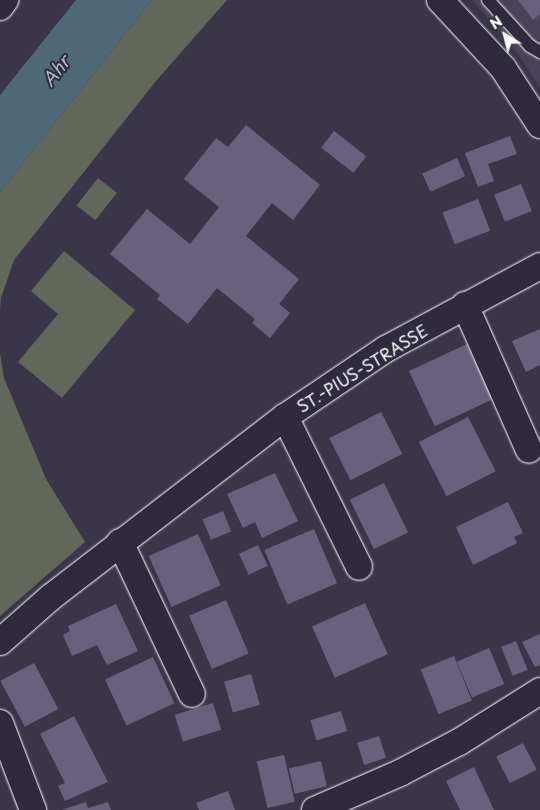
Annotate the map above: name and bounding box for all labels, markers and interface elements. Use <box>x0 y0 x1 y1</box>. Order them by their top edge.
north arrow <box>480 10 530 60</box>
text: N <box>485 11 507 34</box>
water label: Ahr <box>37 51 75 91</box>
street label: ST.-PIUS-STRASSE <box>293 320 431 416</box>

